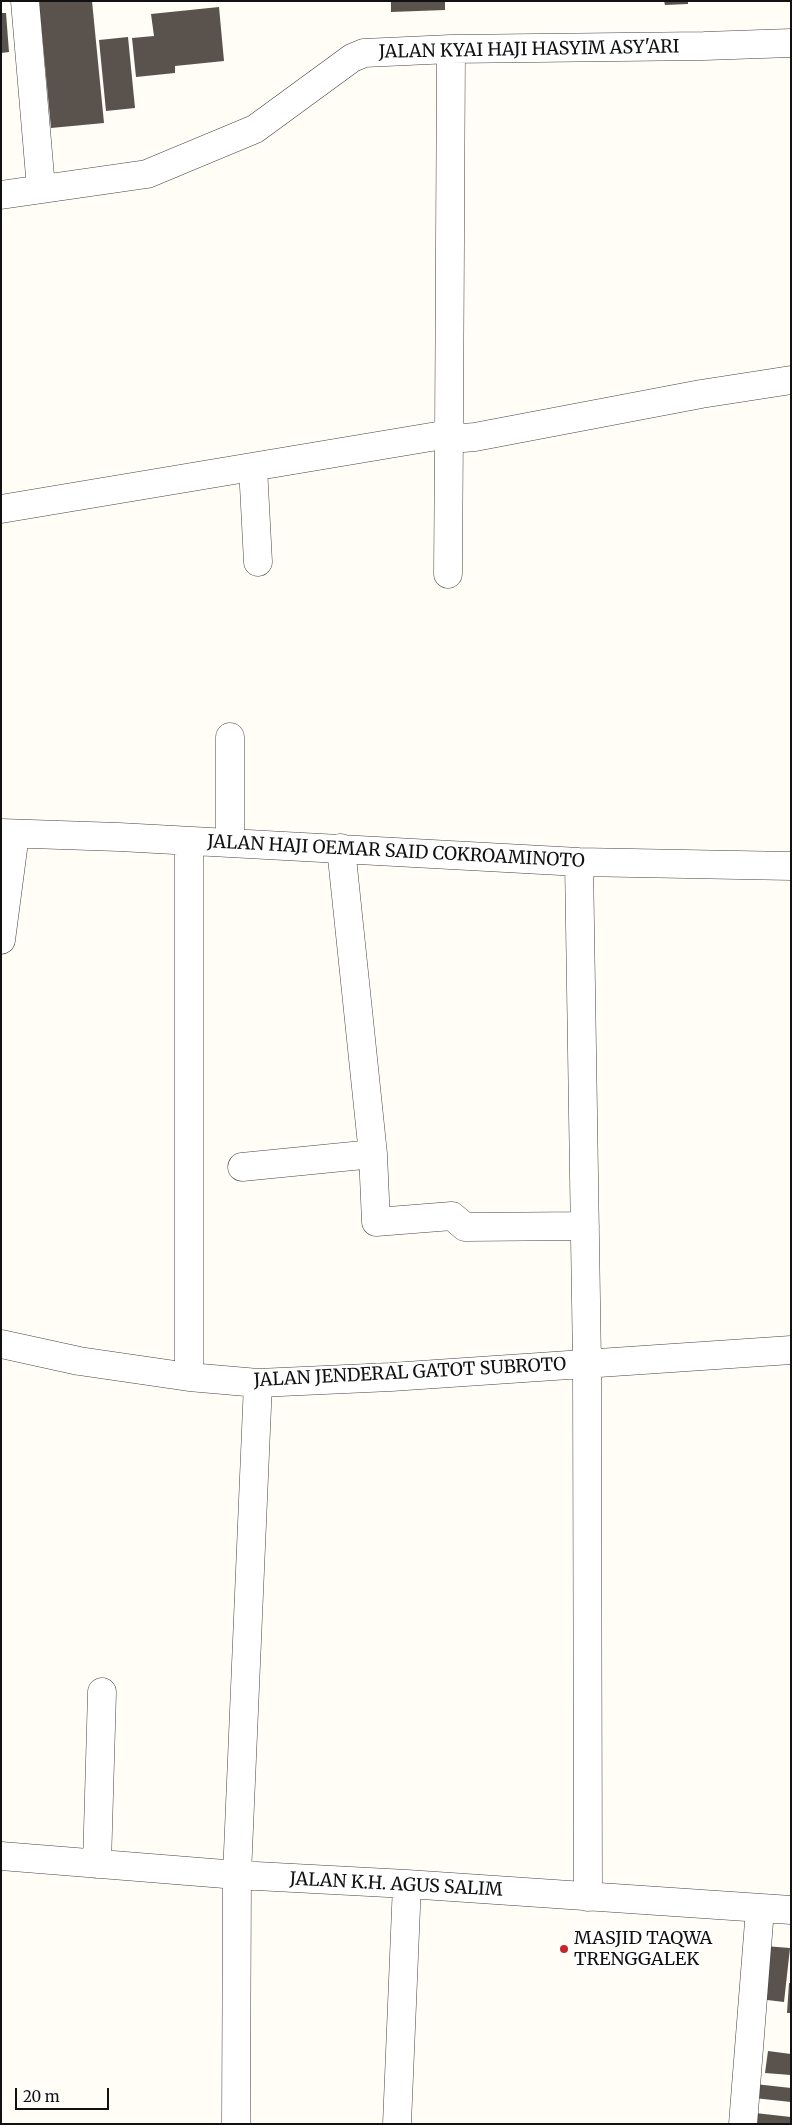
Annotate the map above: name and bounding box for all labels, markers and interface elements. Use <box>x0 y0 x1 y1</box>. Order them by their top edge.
street label: JALAN KYAI HAJI HASYIM ASY'ARI <box>378 37 680 63</box>
street label: JALAN HAJI OEMAR SAID COKROAMINOTO <box>207 831 585 873</box>
street label: JALAN JENDERAL GATOT SUBROTO <box>253 1354 567 1392</box>
street label: JALAN K.H. AGUS SALIM <box>289 1869 503 1901</box>
place label: MASJID TAQWA TRENGGALEK <box>574 1928 712 1970</box>
marker: MASJID TAQWA TRENGGALEK <box>558 1943 570 1955</box>
scale bar <box>18 2078 111 2110</box>
text: 20 m <box>23 2087 60 2106</box>

